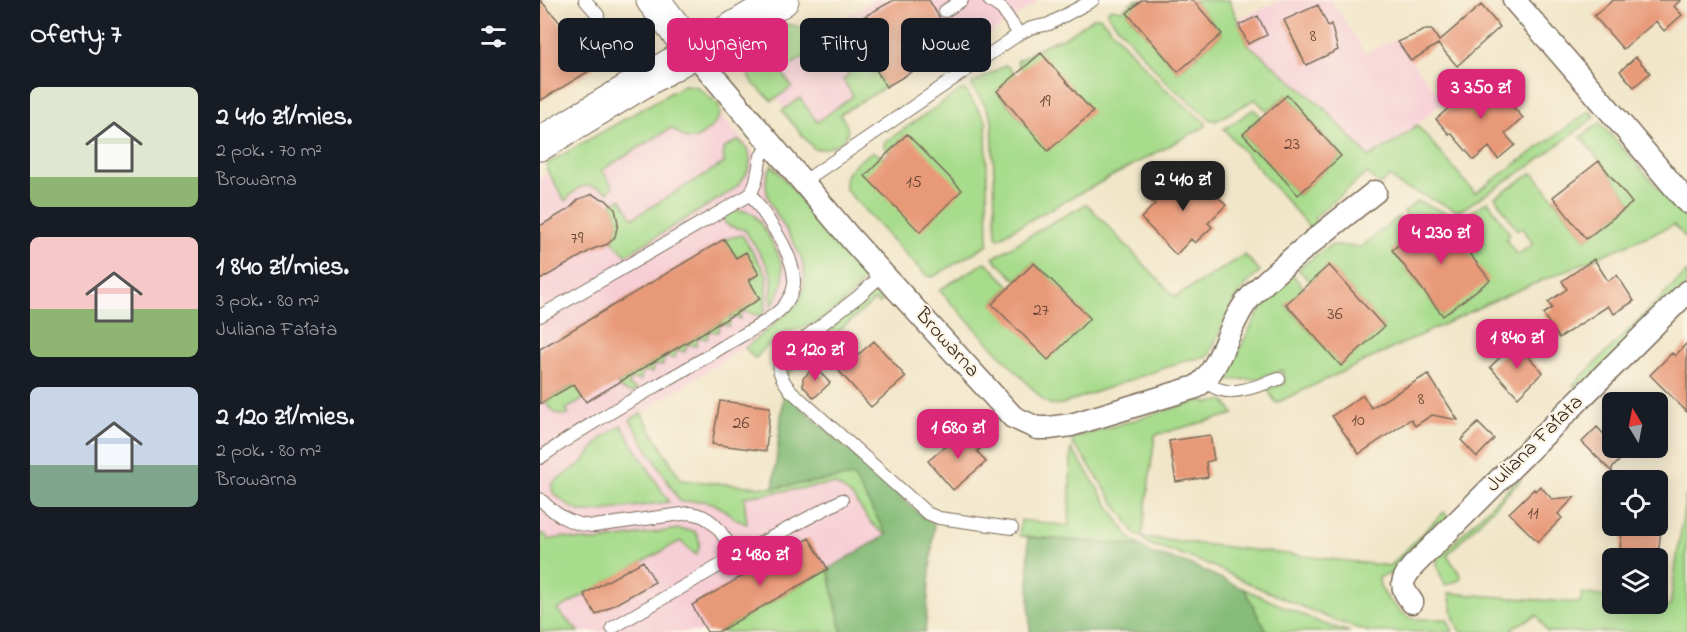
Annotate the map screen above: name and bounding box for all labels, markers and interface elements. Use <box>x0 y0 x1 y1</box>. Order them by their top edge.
text: Oferty: 7 <box>30 17 121 55</box>
chip: Kupno <box>558 18 655 72</box>
chip: Wynajem <box>667 18 788 72</box>
chip: Filtry <box>800 18 889 72</box>
chip: Nowe <box>901 18 991 72</box>
icon: filters <box>477 20 510 53</box>
house number: 8 <box>1310 24 1317 50</box>
pin: 3 350 zł <box>1419 69 1543 120</box>
text: 3 350 zł <box>1451 74 1511 103</box>
house number: 19 <box>1039 89 1051 115</box>
text: 2 410 zł/mies. <box>216 99 352 137</box>
icon: home <box>78 111 150 183</box>
house number: 23 <box>1284 132 1300 158</box>
text: 2 pok. · 70 m² <box>216 137 322 166</box>
pin: 2 410 zł <box>1121 161 1245 212</box>
text: Browarna <box>216 166 297 195</box>
text: 2 410 zł <box>1155 166 1211 195</box>
house number: 15 <box>906 170 922 196</box>
pin: 4 230 zł <box>1379 214 1503 265</box>
text: 4 230 zł <box>1412 219 1470 248</box>
house number: 79 <box>571 226 584 252</box>
text: 1 840 zł/mies. <box>216 249 349 287</box>
icon: home <box>78 261 150 333</box>
text: 3 pok. · 80 m² <box>216 287 320 316</box>
house number: 27 <box>1033 298 1050 324</box>
street label: Browarna <box>907 301 987 385</box>
house number: 36 <box>1327 302 1343 328</box>
text: Juliana Fałata <box>216 316 337 345</box>
pin: 1 840 zł <box>1455 319 1579 370</box>
text: 1 840 zł <box>1490 324 1544 353</box>
pin: 2 120 zł <box>753 331 877 382</box>
text: 2 120 zł <box>786 336 844 365</box>
house number: 8 <box>1418 387 1425 413</box>
street label: Juliana Fałata <box>1479 388 1591 500</box>
north arrow <box>1602 392 1668 458</box>
map controls <box>1602 392 1668 614</box>
text: 2 120 zł/mies. <box>216 399 354 437</box>
house number: 10 <box>1351 408 1365 434</box>
pin: 1 680 zł <box>896 409 1020 460</box>
icon: home <box>78 411 150 483</box>
house number: 26 <box>733 411 750 437</box>
text: 1 680 zł <box>931 414 985 443</box>
text: 2 pok. · 80 m² <box>216 437 321 466</box>
text: Browarna <box>216 466 297 495</box>
button: locate <box>1602 470 1668 536</box>
house number: 11 <box>1527 501 1539 527</box>
pin: 2 480 zł <box>698 536 822 587</box>
text: 2 480 zł <box>731 541 789 570</box>
button: layers <box>1602 548 1668 614</box>

